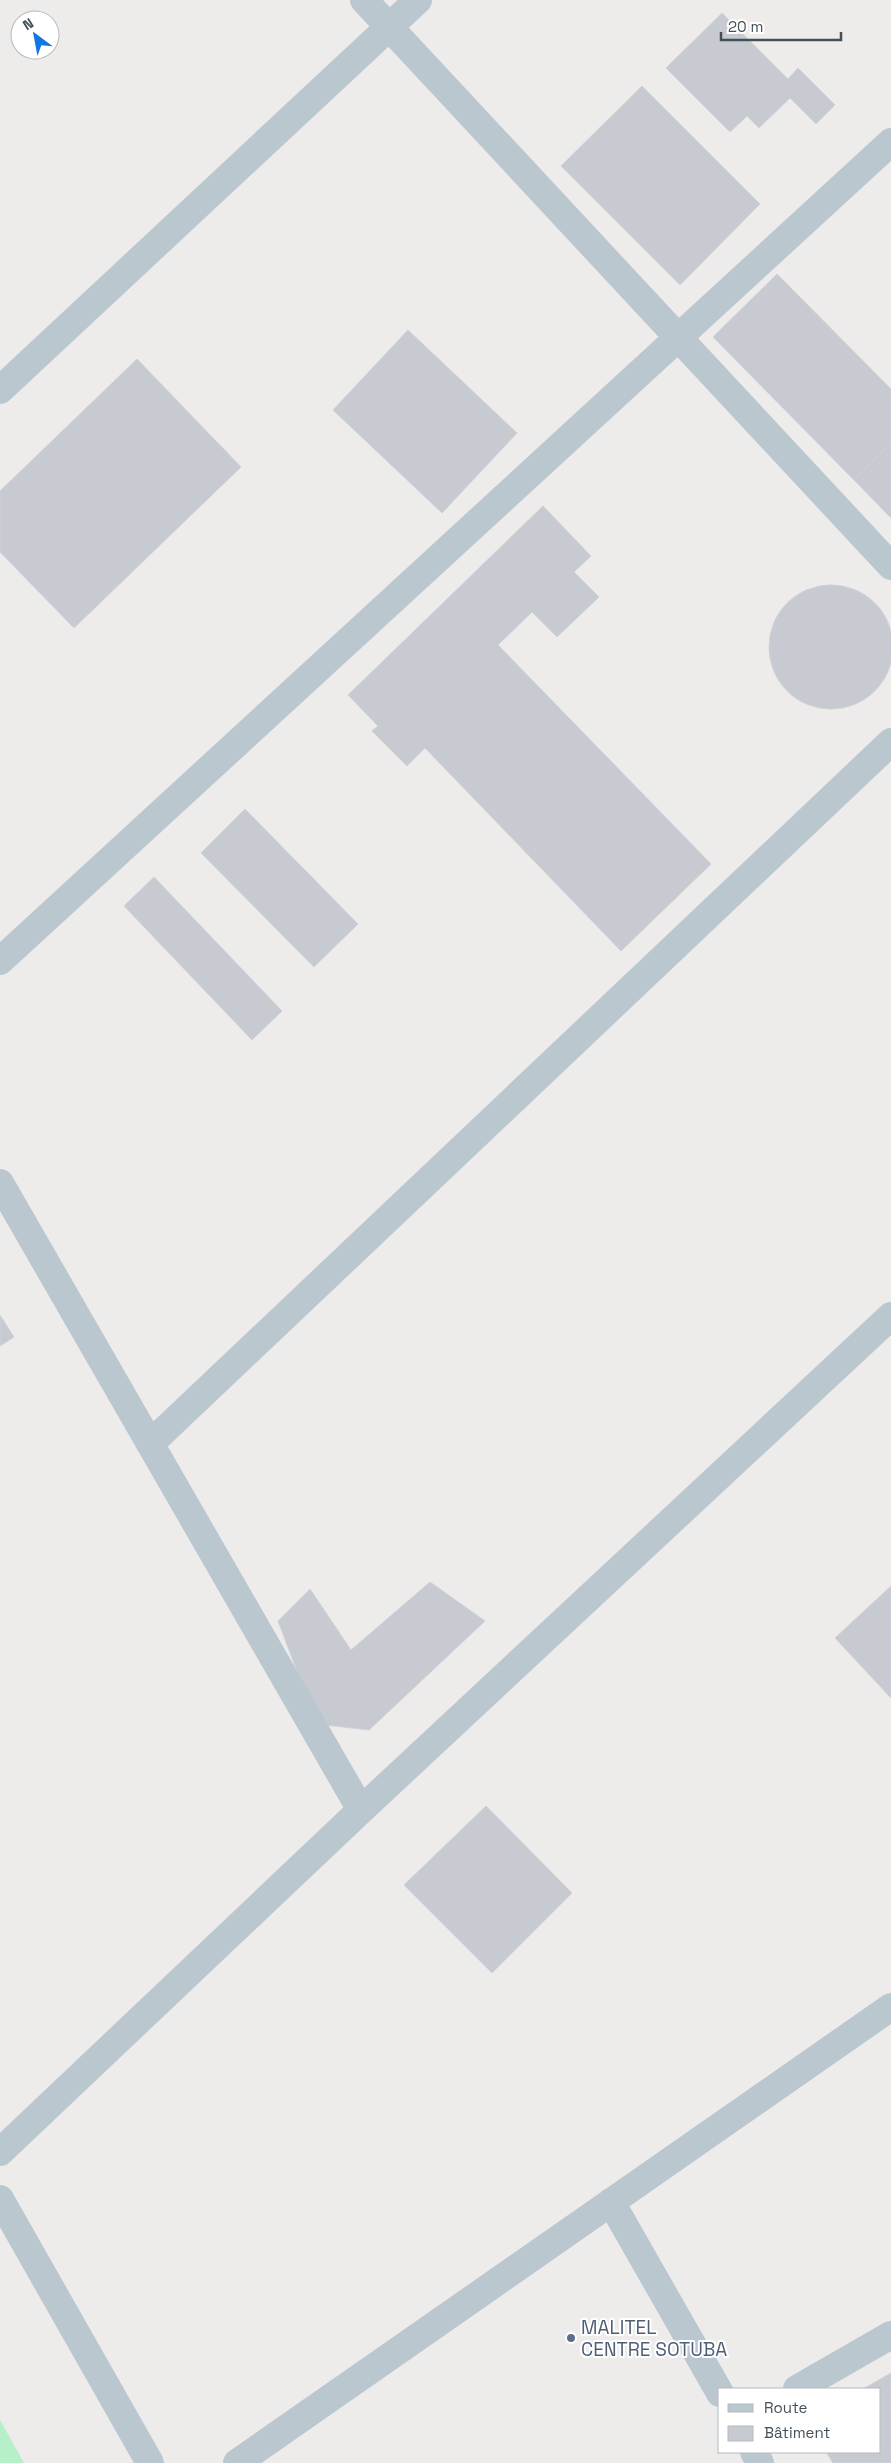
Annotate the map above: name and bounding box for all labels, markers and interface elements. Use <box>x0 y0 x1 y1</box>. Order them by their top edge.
north arrow <box>10 10 60 60</box>
scale bar <box>721 10 841 42</box>
text: N <box>19 14 37 34</box>
text: 20 m <box>728 17 763 36</box>
place label: MALITEL CENTRE SOTUBA <box>581 2315 727 2362</box>
marker: MALITEL CENTRE SOTUBA <box>565 2332 577 2344</box>
legend <box>718 2388 881 2453</box>
text: Route <box>764 2398 808 2417</box>
text: Bâtiment <box>764 2423 830 2442</box>

